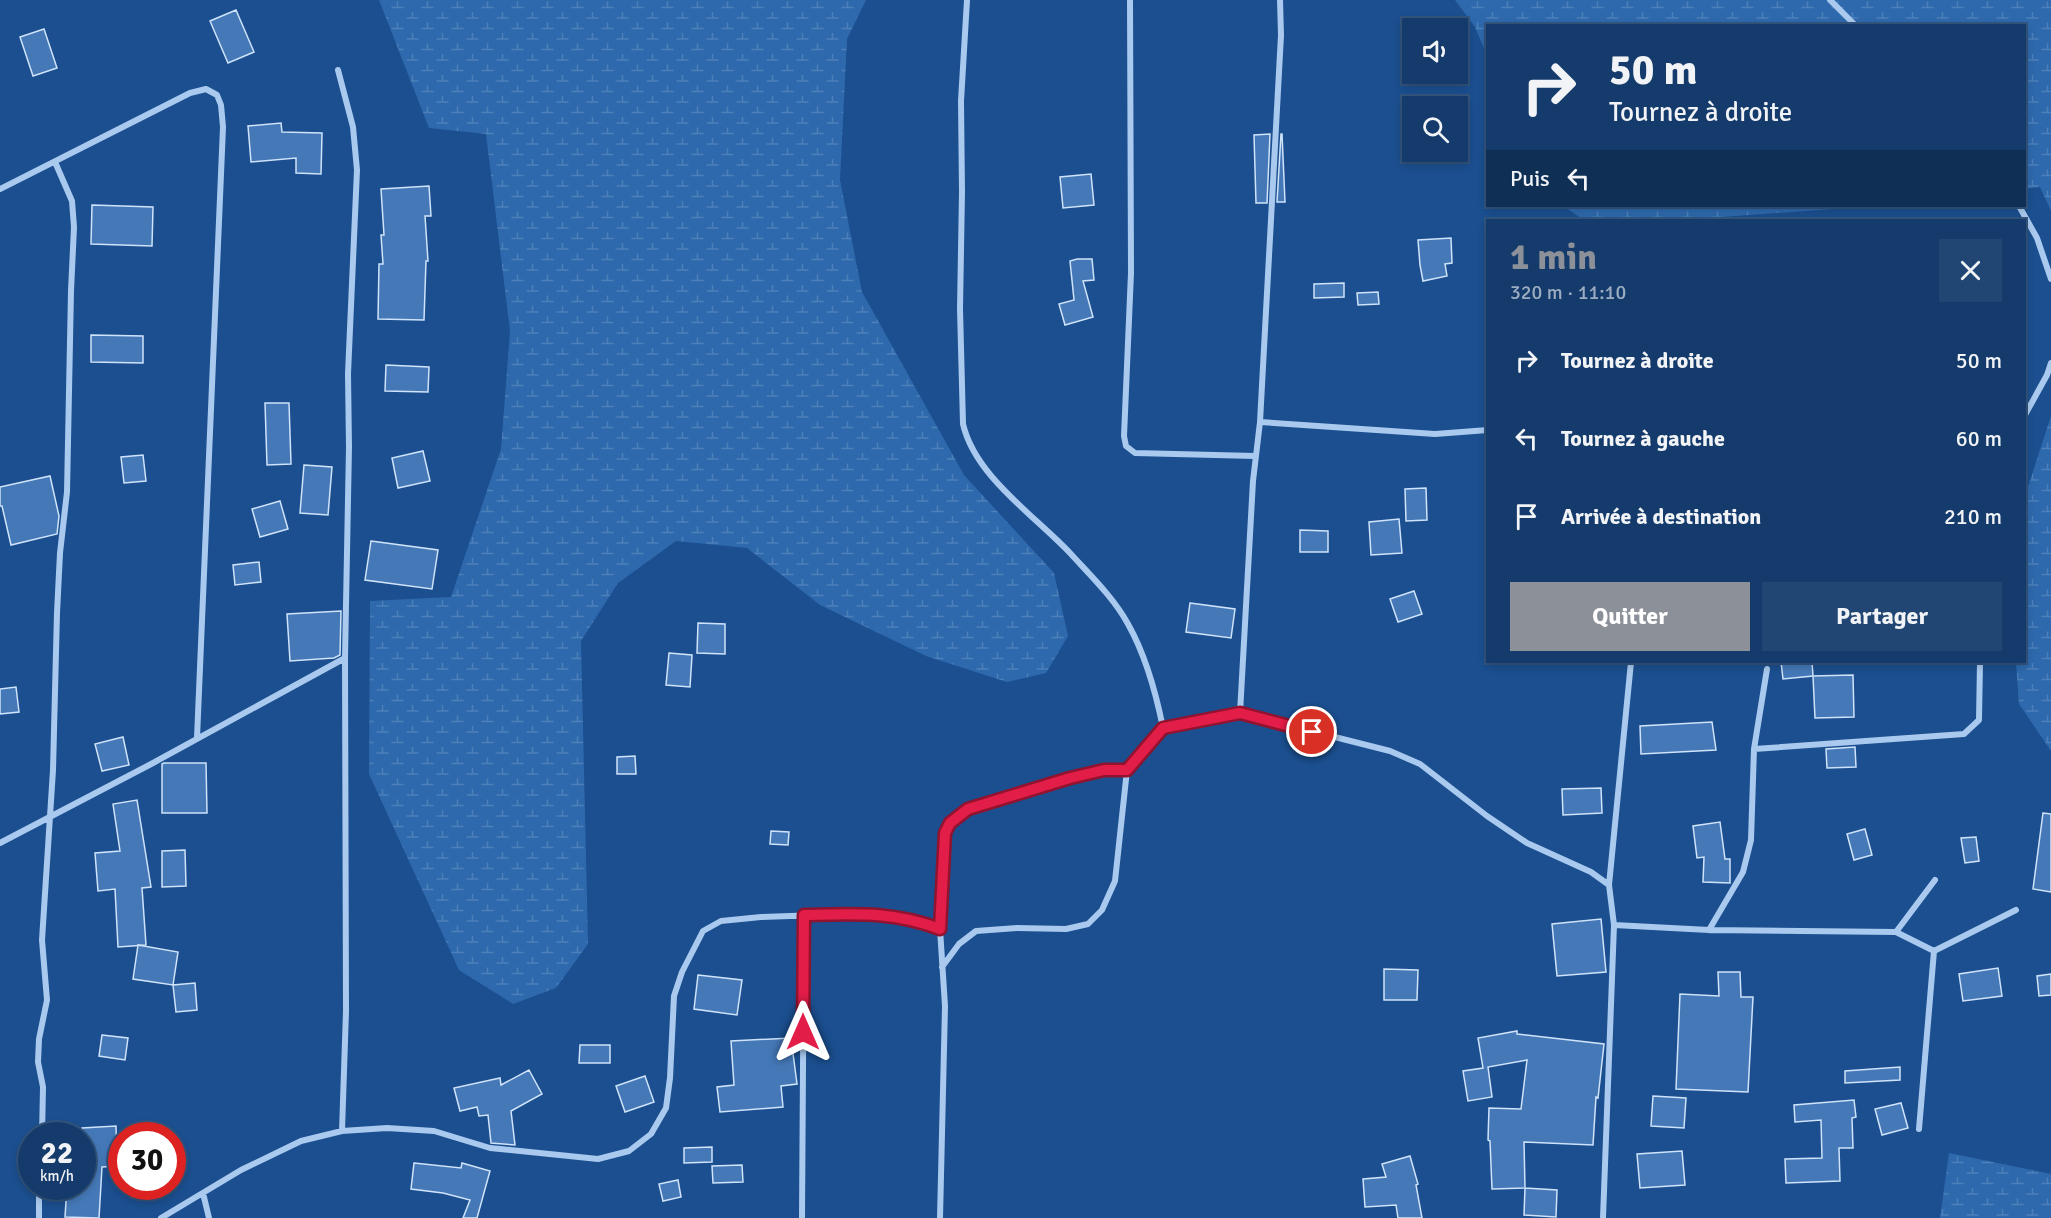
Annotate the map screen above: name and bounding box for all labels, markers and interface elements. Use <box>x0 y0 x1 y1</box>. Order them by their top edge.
map controls <box>1402 18 1468 162</box>
button: sound <box>1402 18 1468 84</box>
text: 50 m <box>1609 45 1698 96</box>
icon: right <box>1510 48 1588 126</box>
button: search <box>1402 96 1468 162</box>
text: Tournez à droite <box>1609 96 1792 129</box>
icon: left <box>1562 162 1595 195</box>
text: Puis <box>1510 165 1550 192</box>
text: 1 min <box>1510 235 1597 280</box>
button: close <box>1939 239 2002 302</box>
text: 320 m · 11:10 <box>1510 280 1626 305</box>
icon: right <box>1510 344 1543 377</box>
text: Tournez à droite <box>1561 347 1714 374</box>
text: 50 m <box>1956 347 2002 374</box>
icon: left <box>1510 422 1543 455</box>
text: Tournez à gauche <box>1561 425 1725 452</box>
text: 60 m <box>1956 425 2002 452</box>
icon: arrive <box>1510 500 1543 533</box>
text: Arrivée à destination <box>1561 503 1761 530</box>
text: 210 m <box>1944 503 2002 530</box>
button: Quitter <box>1510 582 1750 651</box>
button: Partager <box>1762 582 2002 651</box>
pin <box>1286 706 1337 757</box>
icon: arrive <box>1295 715 1328 748</box>
position arrow <box>771 1000 835 1064</box>
speed limit sign: 30 <box>108 1122 186 1200</box>
text: 22 <box>41 1135 73 1172</box>
text: km/h <box>40 1167 74 1185</box>

